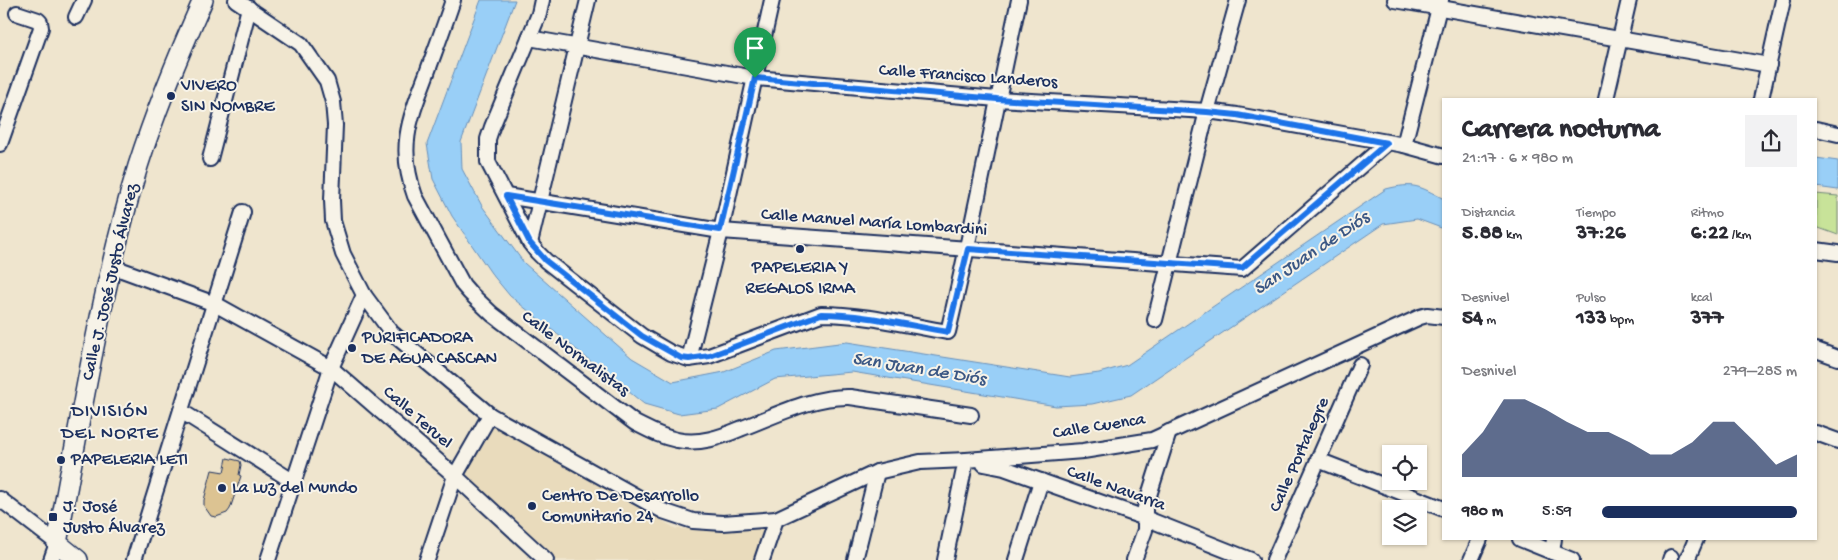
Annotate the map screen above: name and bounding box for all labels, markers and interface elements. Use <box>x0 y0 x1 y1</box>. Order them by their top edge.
pin <box>734 27 776 78</box>
icon: arrive <box>741 34 769 62</box>
street label: Calle Francisco Landeros <box>878 60 1059 94</box>
place label: VIVERO SIN NOMBRE <box>180 76 275 118</box>
marker: VIVERO SIN NOMBRE <box>165 90 177 102</box>
text: Carrera nocturna <box>1462 114 1660 147</box>
button: share <box>1745 115 1797 167</box>
text: 21:17 · 6 × 980 m <box>1462 150 1573 169</box>
street label: Calle J. José Justo Álvarez <box>77 180 144 382</box>
street label: Calle Manuel María Lombardini <box>760 205 988 241</box>
text: Distancia <box>1462 205 1515 222</box>
text: Tiempo <box>1576 205 1616 222</box>
text: Ritmo <box>1691 205 1724 222</box>
water label: San Juan de Diós <box>1250 206 1376 301</box>
text: 5.88 <box>1462 222 1503 247</box>
text: 37:26 <box>1576 222 1626 247</box>
text: 6:22 <box>1691 222 1728 247</box>
text: km <box>1503 227 1522 244</box>
text: /km <box>1728 227 1751 244</box>
marker: PAPELERIA Y REGALOS IRMA <box>794 243 806 255</box>
place label: PAPELERIA Y REGALOS IRMA <box>745 258 856 300</box>
text: Desnivel <box>1462 290 1510 307</box>
text: Pulso <box>1576 290 1606 307</box>
text: kcal <box>1691 290 1713 307</box>
street label: Calle Normalistas <box>517 307 634 402</box>
text: 54 <box>1462 307 1483 332</box>
text: 133 <box>1576 307 1607 332</box>
text: 377 <box>1691 307 1723 332</box>
text: m <box>1483 312 1496 329</box>
text: bpm <box>1607 312 1634 329</box>
place label: PURIFICADORA DE AGUA CASCAN <box>361 328 497 370</box>
marker: PURIFICADORA DE AGUA CASCAN <box>346 342 358 354</box>
water label: San Juan de Diós <box>851 348 989 392</box>
text: Desnivel <box>1462 363 1516 382</box>
text: 279–285 m <box>1723 363 1797 382</box>
street label: Calle Teruel <box>378 382 456 454</box>
street label: Calle Portalegre <box>1265 394 1335 516</box>
district label: DIVISIÓN DEL NORTE <box>59 401 159 446</box>
street label: Calle Cuenca <box>1051 409 1148 445</box>
map controls <box>1382 445 1427 545</box>
button: locate <box>1382 445 1427 490</box>
place label: PAPELERIA LETI <box>70 450 188 471</box>
marker: PAPELERIA LETI <box>55 454 67 466</box>
street label: Calle Navarra <box>1064 461 1169 517</box>
place label: La Luz del Mundo <box>232 478 358 499</box>
marker: La Luz del Mundo <box>216 482 228 494</box>
place label: Centro De Desarrollo Comunitario 24 <box>542 486 699 528</box>
place label: J. José Justo Álvarez <box>63 497 166 539</box>
marker: Centro De Desarrollo Comunitario 24 <box>526 500 538 512</box>
button: layers <box>1382 500 1427 545</box>
text: 980 m <box>1462 503 1503 522</box>
text: 5:59 <box>1542 503 1572 522</box>
marker: J. José Justo Álvarez <box>47 511 59 523</box>

